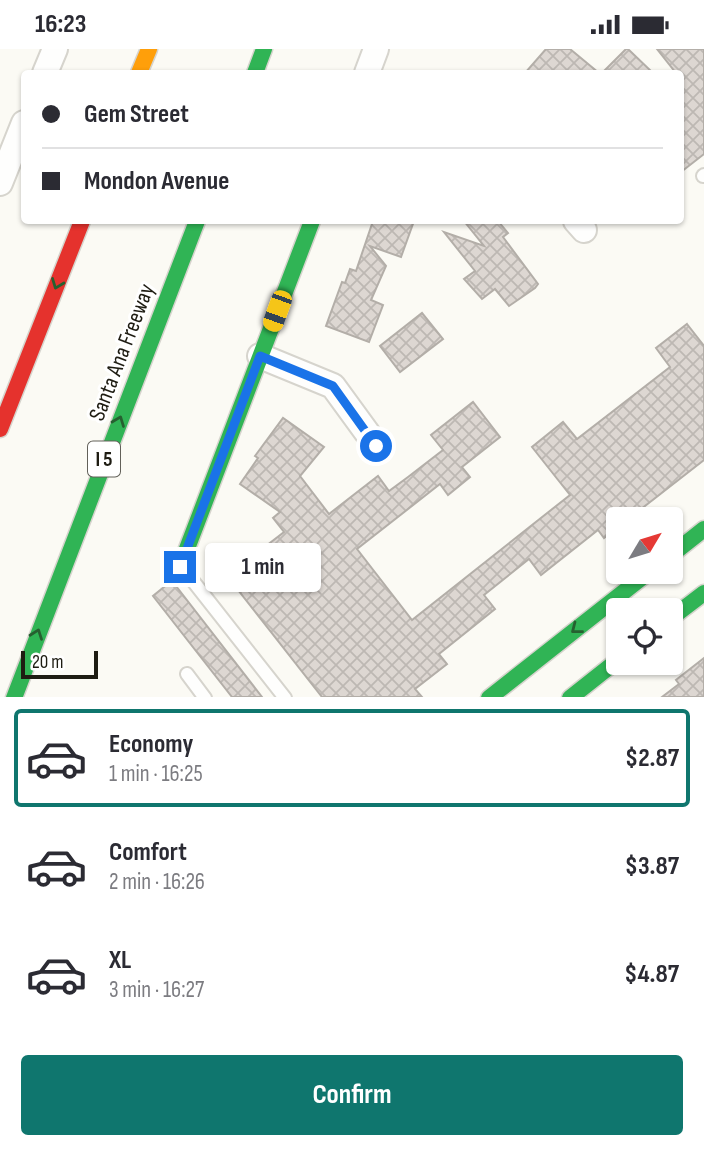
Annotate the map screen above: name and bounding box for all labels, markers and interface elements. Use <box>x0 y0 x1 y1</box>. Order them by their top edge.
text: 16:23 <box>35 9 86 40</box>
text: Gem Street <box>84 99 189 130</box>
text: Mondon Avenue <box>84 166 229 197</box>
one-way arrow <box>51 277 65 289</box>
street label: Santa Ana Freeway <box>83 280 161 425</box>
car <box>260 288 295 334</box>
one-way arrow <box>110 416 124 428</box>
route start <box>360 430 392 462</box>
road number: I 5 <box>88 441 120 477</box>
north arrow <box>606 507 682 585</box>
map controls <box>606 507 683 675</box>
callout: 1 min <box>204 543 320 591</box>
route end <box>164 551 196 583</box>
text: 1 min <box>242 553 284 581</box>
button: locate <box>606 598 683 675</box>
one-way arrow <box>571 621 584 634</box>
one-way arrow <box>29 628 43 640</box>
scale bar <box>21 649 98 680</box>
text: 20 m <box>32 651 64 674</box>
icon: car <box>25 727 88 790</box>
text: Economy <box>109 729 193 760</box>
text: $2.87 <box>625 743 679 774</box>
text: 1 min · 16:25 <box>109 760 203 788</box>
icon: car <box>25 835 88 898</box>
text: Comfort <box>109 837 187 868</box>
text: $3.87 <box>625 851 679 882</box>
text: 2 min · 16:26 <box>109 868 205 896</box>
icon: car <box>25 943 88 1006</box>
text: XL <box>109 945 131 976</box>
text: $4.87 <box>624 959 679 990</box>
text: 3 min · 16:27 <box>109 976 204 1004</box>
button: Confirm <box>21 1055 683 1135</box>

